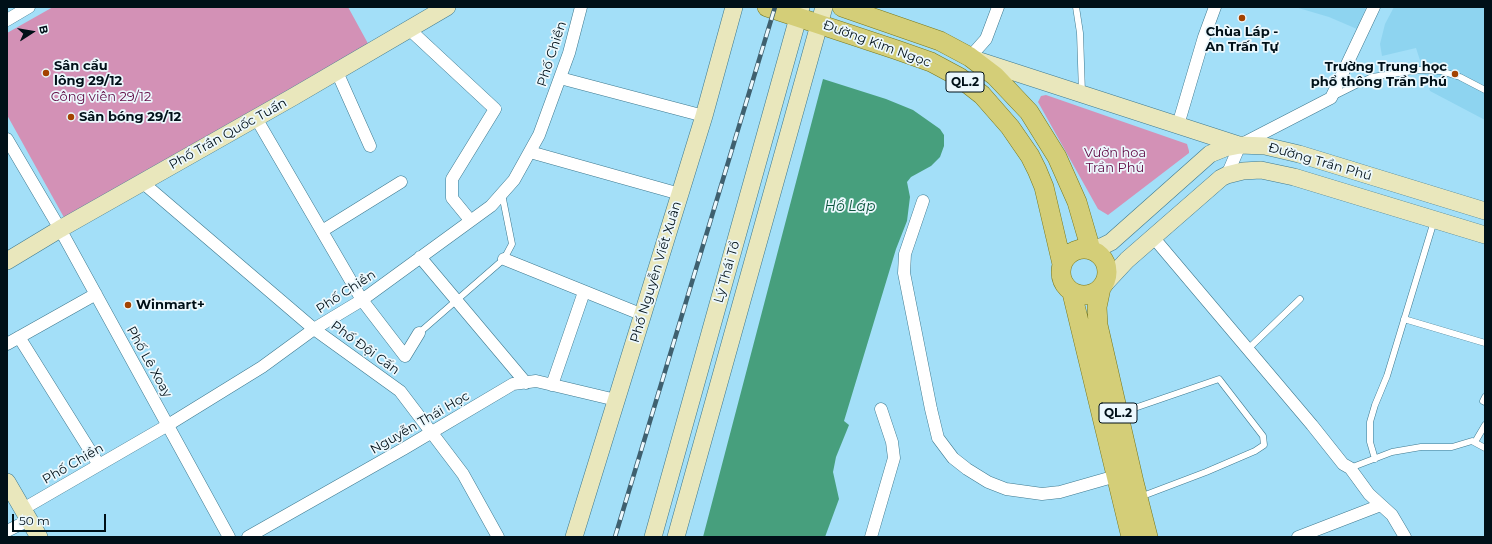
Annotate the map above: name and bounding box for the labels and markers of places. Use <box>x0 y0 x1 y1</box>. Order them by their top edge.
marker: Chùa Láp - An Trấn Tự <box>1237 13 1247 23</box>
place label: Chùa Láp - An Trấn Tự <box>1205 24 1279 55</box>
place label: Sân cầu lông 29/12 <box>54 58 122 89</box>
place label: Trường Trung học phổ thông Trần Phú <box>1311 59 1447 90</box>
marker: Sân cầu lông 29/12 <box>41 68 51 78</box>
marker: Trường Trung học phổ thông Trần Phú <box>1450 69 1460 79</box>
place label: Sân bóng 29/12 <box>79 109 181 125</box>
marker: Sân bóng 29/12 <box>66 112 76 122</box>
place label: Winmart+ <box>136 297 205 313</box>
marker: Winmart+ <box>123 300 133 310</box>

